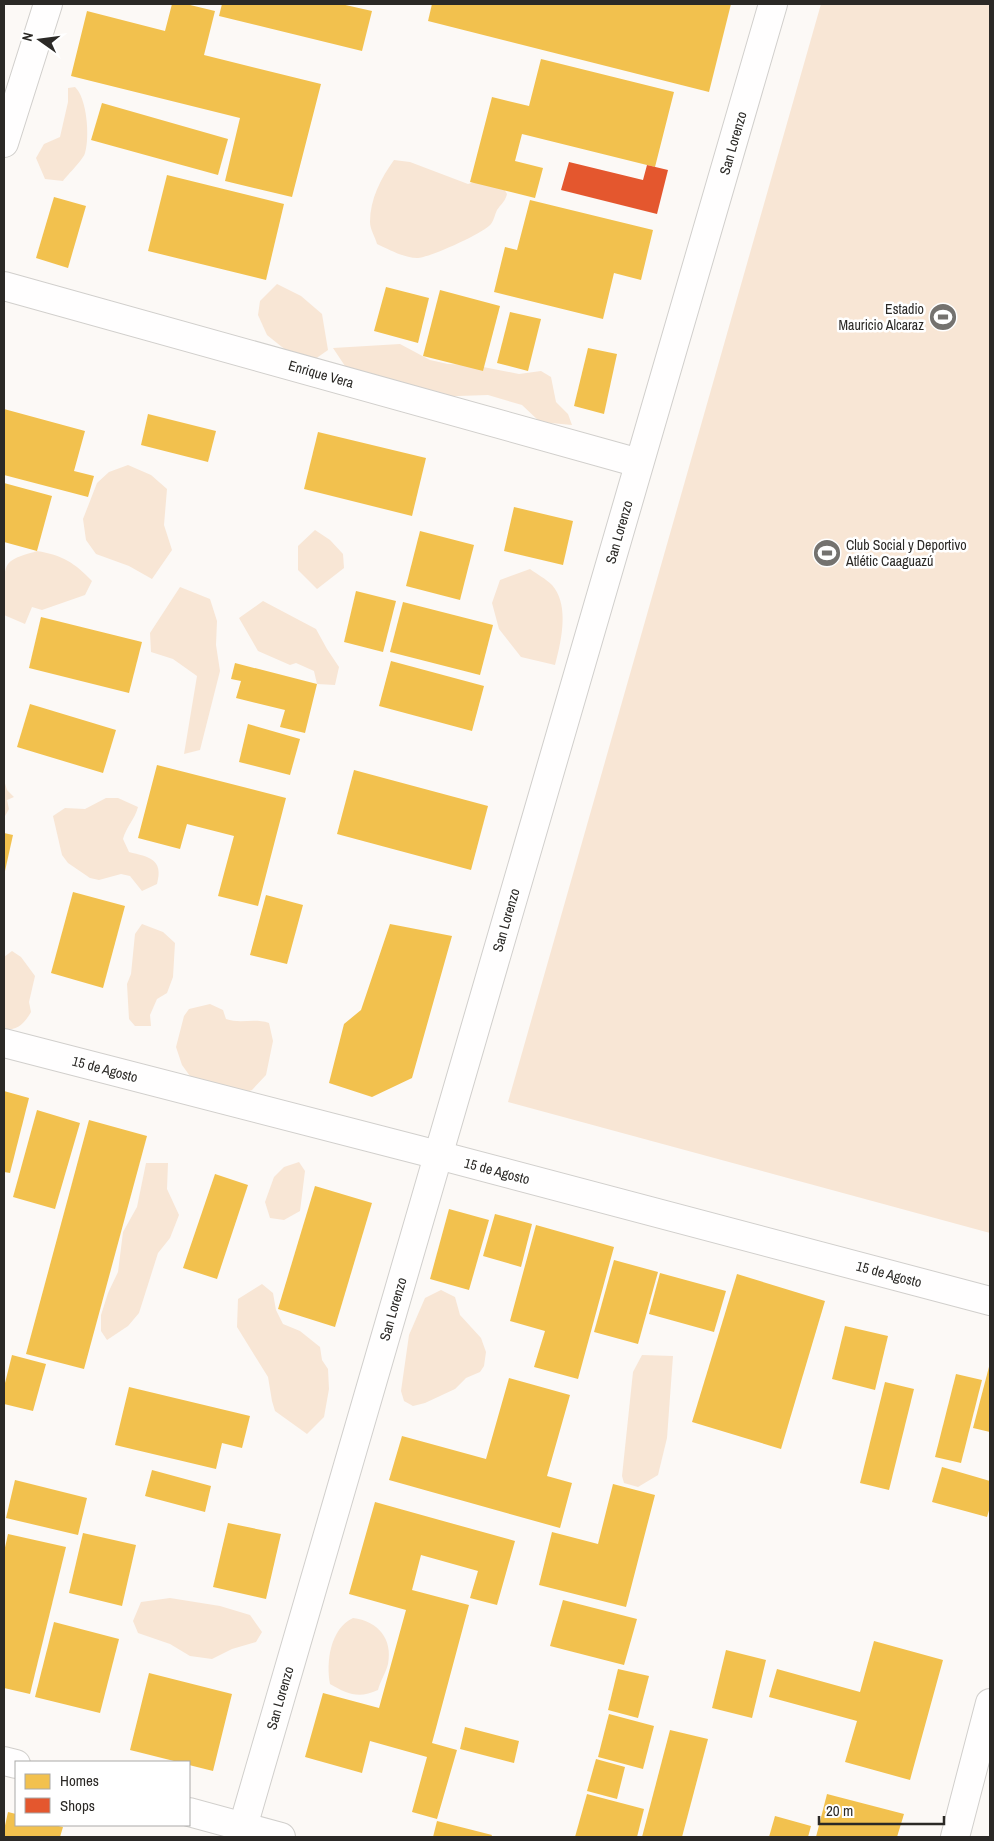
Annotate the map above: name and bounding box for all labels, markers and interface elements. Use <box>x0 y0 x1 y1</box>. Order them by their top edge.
north arrow <box>15 15 65 65</box>
text: N <box>18 31 37 43</box>
street label: San Lorenzo <box>715 109 751 177</box>
place label: Estadio Mauricio Alcaraz <box>839 300 924 334</box>
sports icon: Estadio Mauricio Alcaraz <box>928 302 958 332</box>
street label: Enrique Vera <box>286 356 356 392</box>
street label: San Lorenzo <box>601 498 637 566</box>
place label: Club Social y Deportivo Atlétic Caaguazú <box>845 536 967 570</box>
sports icon: Club Social y Deportivo Atlétic Caaguazú <box>812 538 842 568</box>
street label: San Lorenzo <box>488 886 524 954</box>
street label: 15 de Agosto <box>70 1052 140 1086</box>
street label: 15 de Agosto <box>462 1154 532 1188</box>
street label: 15 de Agosto <box>854 1257 924 1291</box>
street label: San Lorenzo <box>375 1275 411 1343</box>
street label: San Lorenzo <box>262 1664 298 1732</box>
legend <box>15 1761 190 1826</box>
text: Homes <box>60 1770 99 1791</box>
scale bar <box>819 1794 944 1826</box>
text: Shops <box>60 1795 95 1816</box>
text: 20 m <box>826 1800 853 1821</box>

